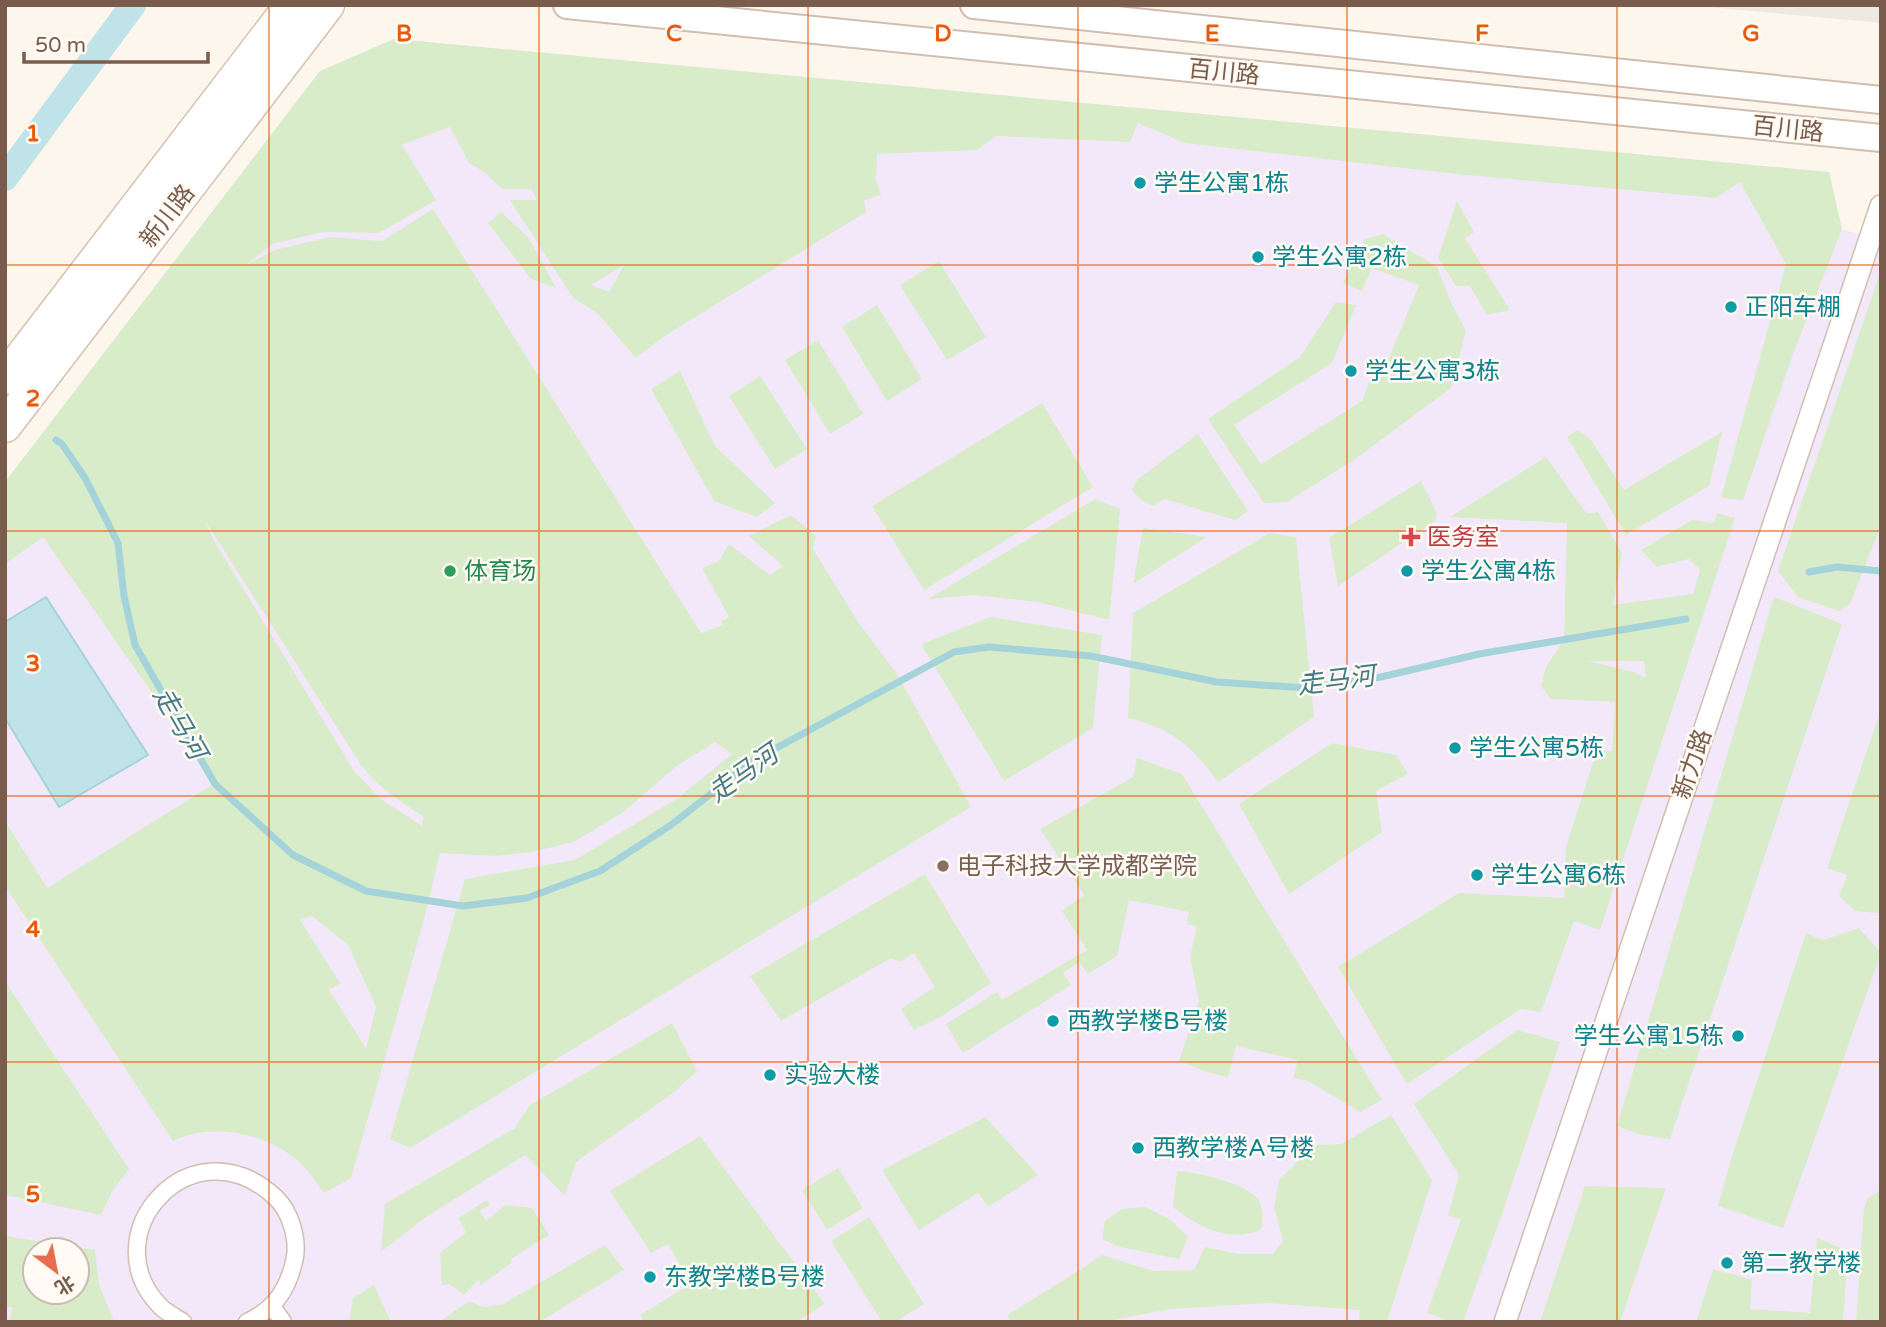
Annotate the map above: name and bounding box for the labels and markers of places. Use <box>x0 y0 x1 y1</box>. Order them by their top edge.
place label: 学生公寓1栋 <box>1154 169 1289 198</box>
marker: 学生公寓1栋 <box>1132 175 1148 191</box>
place label: 学生公寓2栋 <box>1272 243 1407 272</box>
marker: 学生公寓2栋 <box>1250 249 1266 265</box>
place label: 正阳车棚 <box>1745 293 1841 322</box>
marker: 正阳车棚 <box>1723 299 1739 315</box>
place label: 学生公寓3栋 <box>1365 357 1500 386</box>
marker: 学生公寓3栋 <box>1343 363 1359 379</box>
place label: 医务室 <box>1427 523 1499 552</box>
marker: 医务室 <box>1401 527 1421 547</box>
place label: 体育场 <box>464 557 536 586</box>
place label: 学生公寓4栋 <box>1421 557 1556 586</box>
marker: 体育场 <box>442 563 458 579</box>
marker: 学生公寓4栋 <box>1399 563 1415 579</box>
place label: 学生公寓5栋 <box>1469 734 1604 763</box>
marker: 学生公寓5栋 <box>1447 740 1463 756</box>
place label: 电子科技大学成都学院 <box>957 852 1197 881</box>
marker: 电子科技大学成都学院 <box>935 858 951 874</box>
place label: 学生公寓6栋 <box>1491 861 1626 890</box>
marker: 学生公寓6栋 <box>1469 867 1485 883</box>
place label: 西教学楼B号楼 <box>1067 1007 1228 1036</box>
marker: 西教学楼B号楼 <box>1045 1013 1061 1029</box>
place label: 学生公寓15栋 <box>1574 1022 1724 1051</box>
marker: 学生公寓15栋 <box>1730 1028 1746 1044</box>
place label: 实验大楼 <box>784 1061 880 1090</box>
marker: 实验大楼 <box>762 1067 778 1083</box>
place label: 西教学楼A号楼 <box>1152 1134 1314 1163</box>
marker: 西教学楼A号楼 <box>1130 1140 1146 1156</box>
place label: 第二教学楼 <box>1741 1249 1861 1278</box>
marker: 第二教学楼 <box>1719 1255 1735 1271</box>
place label: 东教学楼B号楼 <box>664 1263 825 1292</box>
marker: 东教学楼B号楼 <box>642 1269 658 1285</box>

